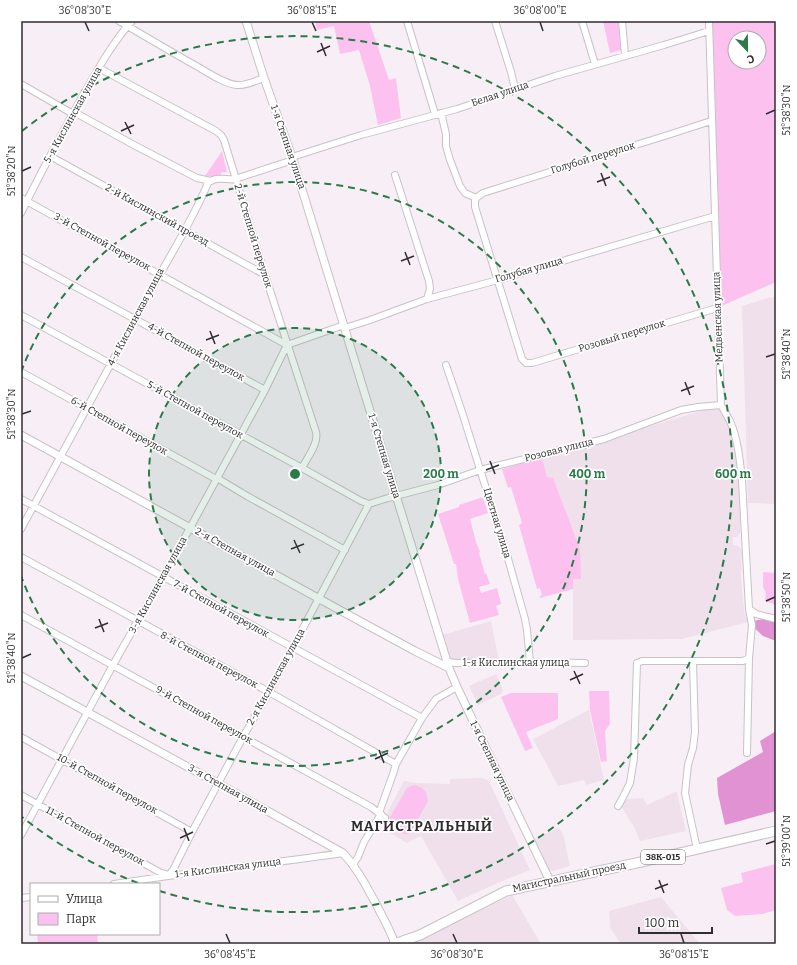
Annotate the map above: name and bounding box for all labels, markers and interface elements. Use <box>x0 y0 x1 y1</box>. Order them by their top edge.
text: 36°08'30"E <box>59 5 111 17</box>
text: 36°08'15"E <box>287 5 337 17</box>
text: 36°08'00"E <box>513 5 567 17</box>
north arrow <box>727 30 767 70</box>
text: С <box>745 51 756 66</box>
street label: 5-я Кислинская улица <box>41 64 105 165</box>
street label: Белая улица <box>470 78 531 109</box>
text: 51°38'30"N <box>781 84 793 135</box>
street label: 1-я Степная улица <box>268 103 308 191</box>
street label: Голубой переулок <box>549 138 637 177</box>
text: 51°38'20"N <box>6 146 18 196</box>
street label: 2-й Кислинский проезд <box>103 181 211 249</box>
street label: 2-й Степной переулок <box>231 182 275 290</box>
street label: 3-й Степной переулок <box>52 210 153 274</box>
street label: Голубая улица <box>494 254 565 285</box>
street label: 4-я Кислинская улица <box>105 266 167 368</box>
street label: Медвенская улица <box>710 271 726 363</box>
street label: Розовый переулок <box>577 317 667 355</box>
street label: 4-й Степной переулок <box>146 320 247 384</box>
text: 51°38'40"N <box>781 328 793 380</box>
street label: 5-й Степной переулок <box>145 379 245 442</box>
text: 51°38'30"N <box>6 388 18 439</box>
street label: 6-й Степной переулок <box>68 394 170 458</box>
street label: 1-я Степная улица <box>365 412 403 500</box>
street label: Розовая улица <box>523 436 595 464</box>
centre of rings <box>288 467 302 481</box>
text: 200 m <box>423 467 459 481</box>
text: 400 m <box>569 467 606 481</box>
text: 600 m <box>715 467 752 481</box>
street label: Цветная улица <box>481 486 514 560</box>
street label: 2-я Степная улица <box>193 525 278 579</box>
street label: 3-я Кислинская улица <box>126 534 190 635</box>
text: 51°38'50"N <box>781 572 793 622</box>
street label: 7-й Степной переулок <box>171 578 271 640</box>
street label: 2-я Кислинская улица <box>244 626 308 727</box>
street label: 8-й Степной переулок <box>158 629 260 691</box>
text: 51°38'40"N <box>6 632 18 684</box>
street label: 1-я Кислинская улица <box>462 657 570 669</box>
street label: 9-й Степной переулок <box>153 683 255 747</box>
street label: 1-я Степная улица <box>467 719 517 804</box>
street label: 10-й Степной переулок <box>54 751 160 817</box>
street label: 3-я Степная улица <box>186 762 271 816</box>
street label: 11-й Степной переулок <box>44 804 147 868</box>
text: 51°39'00"N <box>781 815 793 867</box>
district label: МАГИСТРАЛЬНЫЙ <box>351 817 493 835</box>
road number: 38К-015 <box>641 850 685 864</box>
street label: 1-я Кислинская улица <box>174 855 282 880</box>
street label: Магистральный проезд <box>511 859 627 895</box>
legend <box>30 883 160 935</box>
text: Улица <box>66 892 103 906</box>
scale bar <box>639 909 712 935</box>
text: Парк <box>66 912 96 926</box>
text: 100 m <box>645 916 680 930</box>
text: 36°08'45"E <box>204 949 256 961</box>
text: 36°08'30"E <box>431 949 483 961</box>
text: 36°08'15"E <box>659 949 709 961</box>

